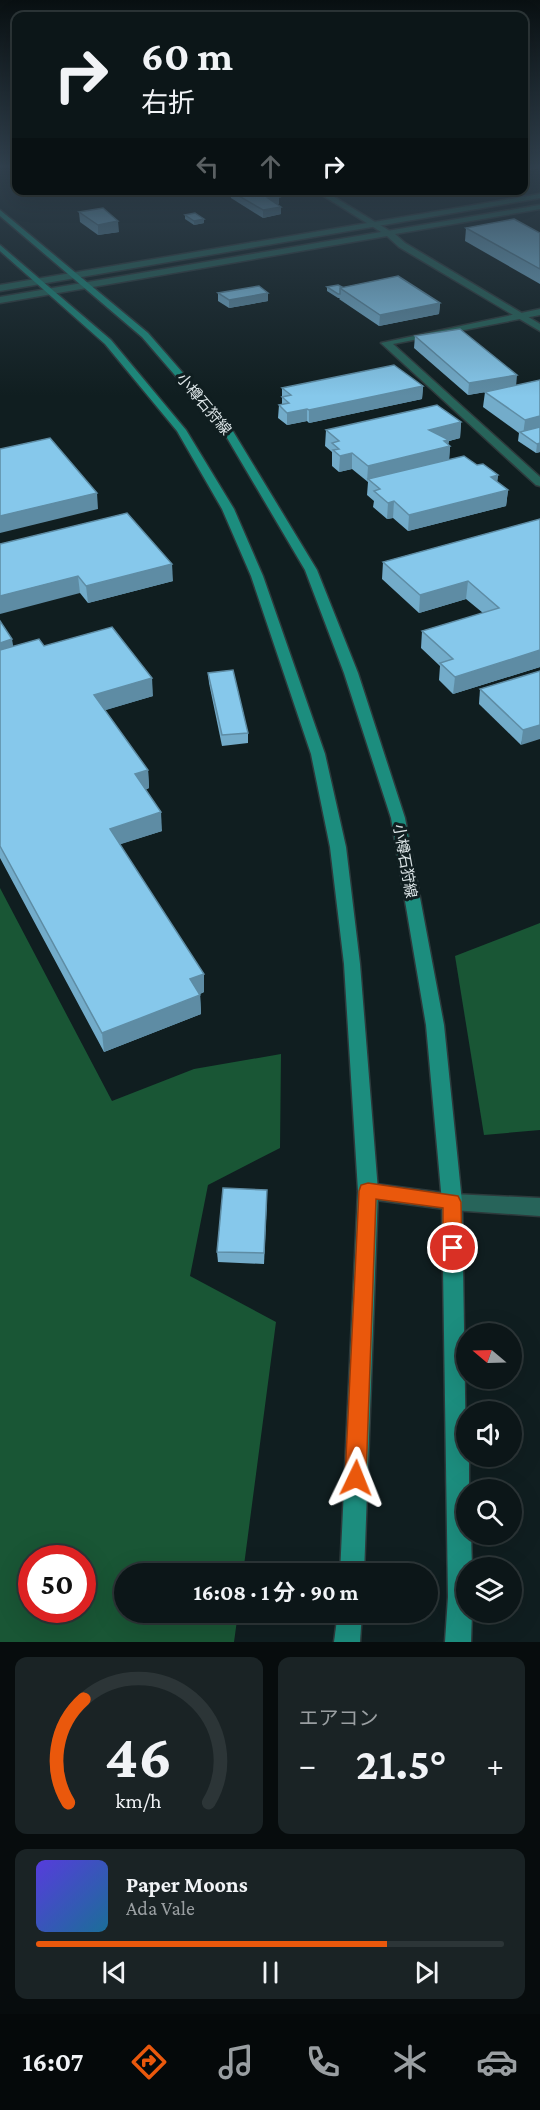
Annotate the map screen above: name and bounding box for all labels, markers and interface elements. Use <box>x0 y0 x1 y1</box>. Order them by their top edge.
text: 60 m <box>141 32 233 79</box>
icon: right <box>42 36 120 114</box>
text: 右折 <box>141 88 195 118</box>
icon: left <box>191 150 224 183</box>
icon: ahead <box>254 150 287 183</box>
icon: right <box>317 150 350 183</box>
street label: 小樽石狩線 <box>174 370 234 438</box>
street label: 小樽石狩線 <box>391 823 419 899</box>
pin <box>427 1222 478 1273</box>
icon: arrive <box>436 1231 469 1264</box>
north arrow <box>456 1323 522 1389</box>
map controls <box>456 1323 522 1623</box>
button: sound <box>456 1401 522 1467</box>
position arrow <box>324 1446 388 1510</box>
button: search <box>456 1479 522 1545</box>
speed limit sign: 50 <box>18 1545 96 1623</box>
button: layers <box>456 1557 522 1623</box>
text: 16:08 · 1 分 · 90 m <box>194 1580 358 1605</box>
text: エアコン <box>299 1707 379 1729</box>
text: 46 <box>105 1721 173 1790</box>
text: 21.5° <box>356 1739 447 1789</box>
text: − <box>299 1746 316 1783</box>
text: + <box>487 1746 504 1783</box>
text: km/h <box>116 1789 162 1813</box>
text: Paper Moons <box>126 1872 248 1897</box>
text: Ada Vale <box>126 1897 195 1919</box>
icon: previous <box>98 1956 131 1989</box>
icon: pause <box>254 1956 287 1989</box>
icon: next <box>410 1956 443 1989</box>
icon: directions <box>128 2041 170 2083</box>
icon: music <box>215 2041 257 2083</box>
icon: phone <box>302 2041 344 2083</box>
icon: climate <box>389 2041 431 2083</box>
icon: car <box>476 2041 518 2083</box>
text: 16:07 <box>22 2047 84 2077</box>

